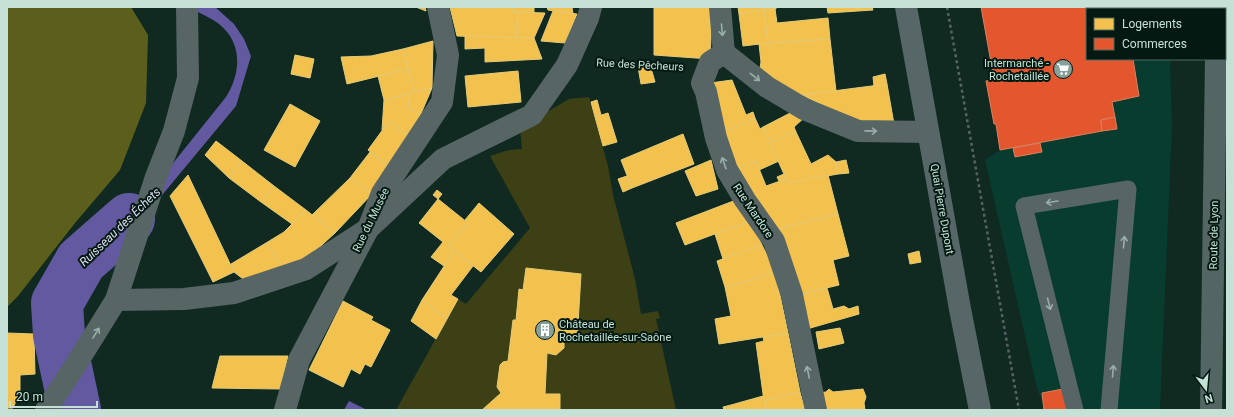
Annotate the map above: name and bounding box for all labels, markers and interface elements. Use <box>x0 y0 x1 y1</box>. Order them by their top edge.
legend <box>1086 8 1226 60</box>
text: Logements <box>1122 17 1182 31</box>
one-way arrow <box>718 23 726 36</box>
text: Commerces <box>1122 37 1187 51</box>
street label: Rue des Pêcheurs <box>596 56 684 74</box>
place label: Intermarché - Rochetaillée <box>984 57 1049 83</box>
supermarket icon: Intermarché - Rochetaillée <box>1052 58 1074 80</box>
one-way arrow <box>749 73 760 81</box>
one-way arrow <box>864 127 877 135</box>
one-way arrow <box>720 158 728 170</box>
street label: Quai Pierre Dupont <box>928 163 956 256</box>
street label: Rue Mardore <box>730 181 776 241</box>
water label: Ruisseau des Échets <box>76 184 163 269</box>
street label: Rue du Musée <box>350 186 392 254</box>
one-way arrow <box>1046 198 1059 206</box>
street label: Route de Lyon <box>1207 201 1221 269</box>
one-way arrow <box>1120 236 1127 249</box>
one-way arrow <box>1045 298 1053 311</box>
place label: Château de Rochetaillée-sur-Saône <box>559 318 671 344</box>
building icon: Château de Rochetaillée-sur-Saône <box>534 319 556 341</box>
one-way arrow <box>92 327 100 339</box>
one-way arrow <box>1109 365 1116 378</box>
one-way arrow <box>804 366 812 379</box>
north arrow <box>1186 369 1226 409</box>
scale bar <box>10 383 97 409</box>
text: 20 m <box>16 390 43 404</box>
text: N <box>1203 391 1214 406</box>

